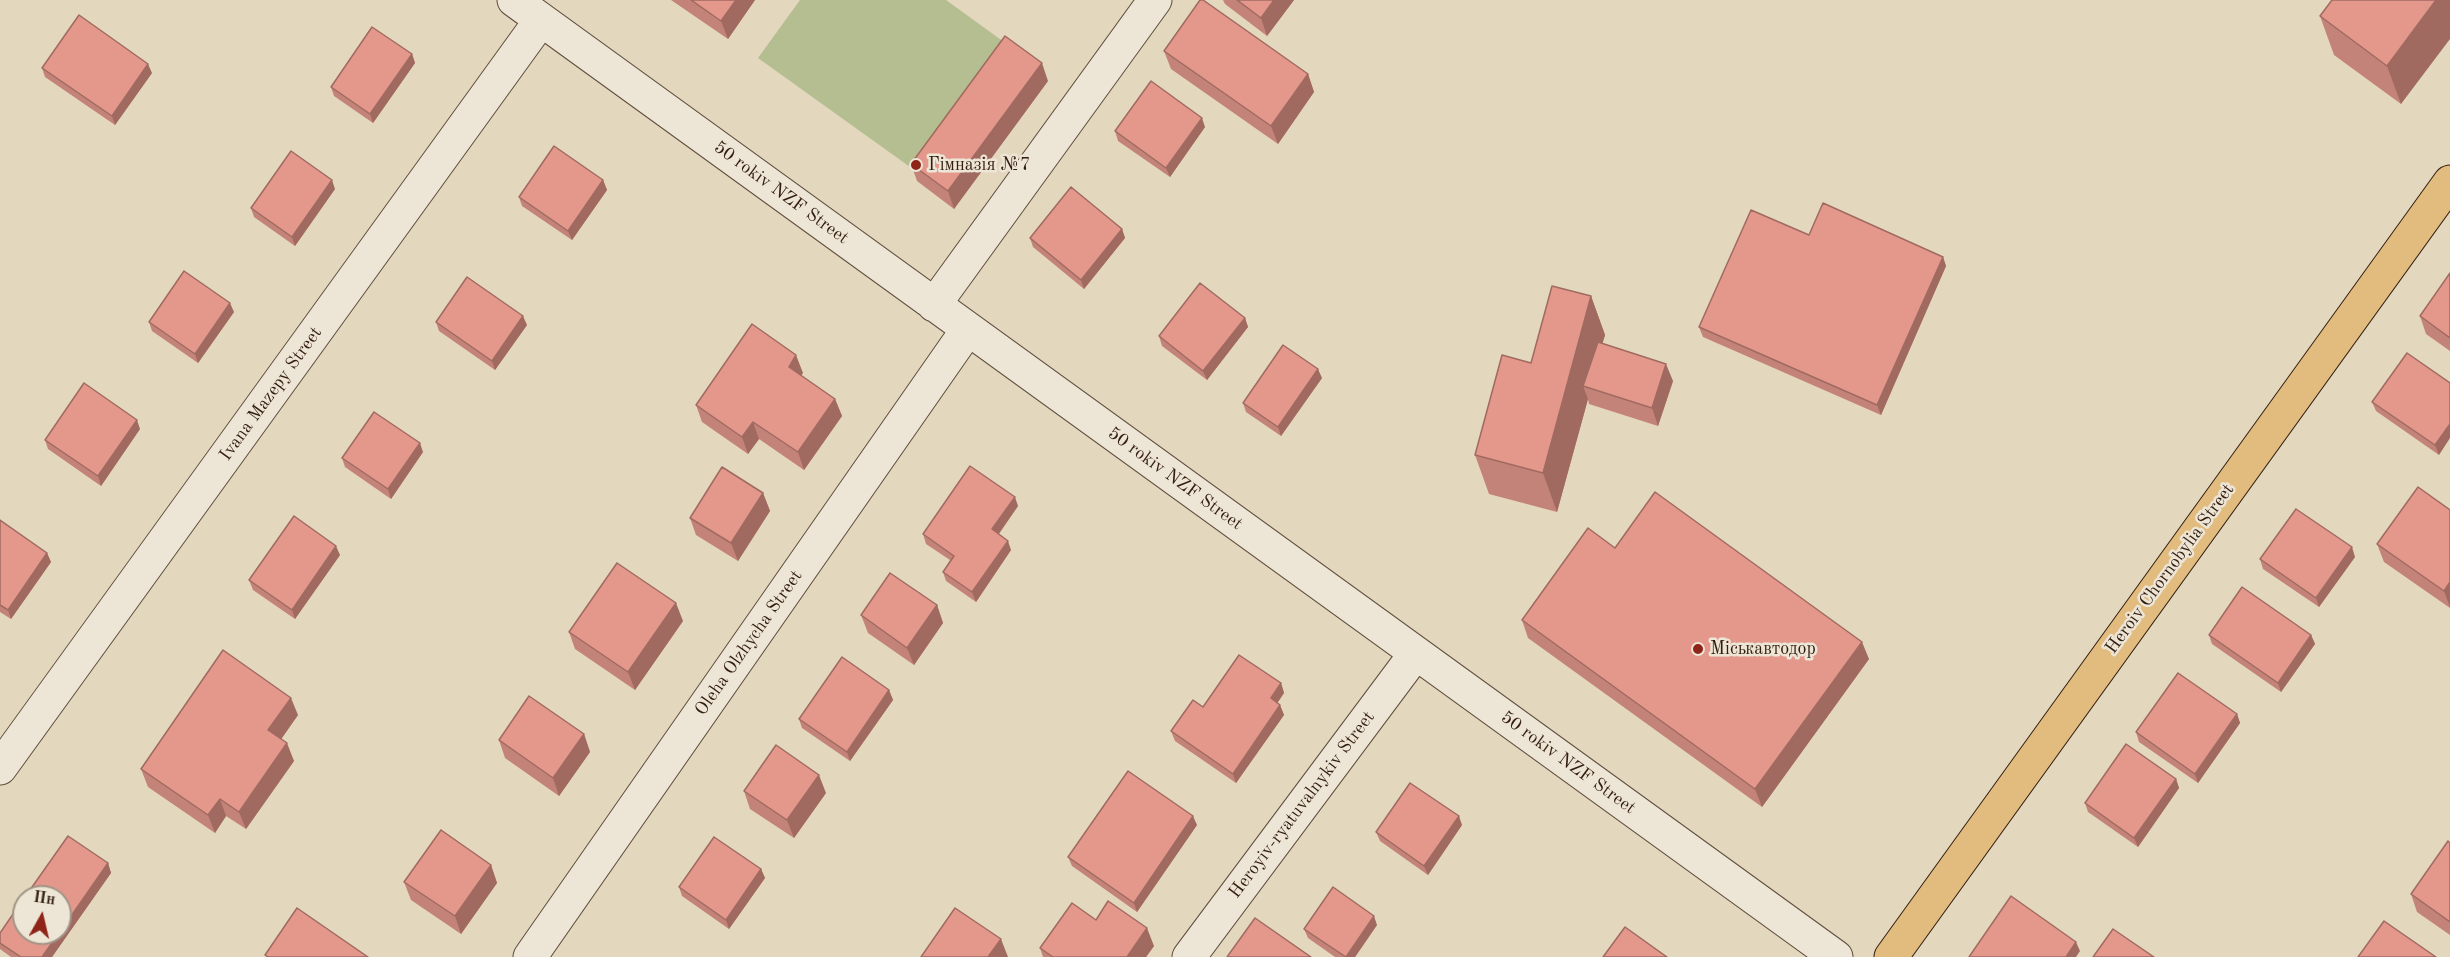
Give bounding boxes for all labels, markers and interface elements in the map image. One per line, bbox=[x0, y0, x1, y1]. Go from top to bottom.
street label: 50 rokiv NZF Street bbox=[709, 137, 853, 249]
place label: Гімназія №7 bbox=[928, 154, 1030, 176]
marker: Гімназія №7 bbox=[909, 158, 923, 172]
street label: Ivana Mazepy Street bbox=[215, 323, 327, 465]
street label: 50 rokiv NZF Street bbox=[1103, 423, 1247, 535]
street label: Heroiv Chornobylia Street bbox=[2101, 480, 2239, 658]
street label: Oleha Olzhycha Street bbox=[691, 566, 807, 720]
place label: Міськавтодор bbox=[1710, 638, 1816, 660]
marker: Міськавтодор bbox=[1691, 642, 1705, 656]
street label: Heroyiv-ryatuvalnykiv Street bbox=[1224, 707, 1380, 903]
street label: 50 rokiv NZF Street bbox=[1496, 707, 1640, 819]
north arrow bbox=[12, 885, 72, 945]
text: Пн bbox=[32, 890, 56, 909]

